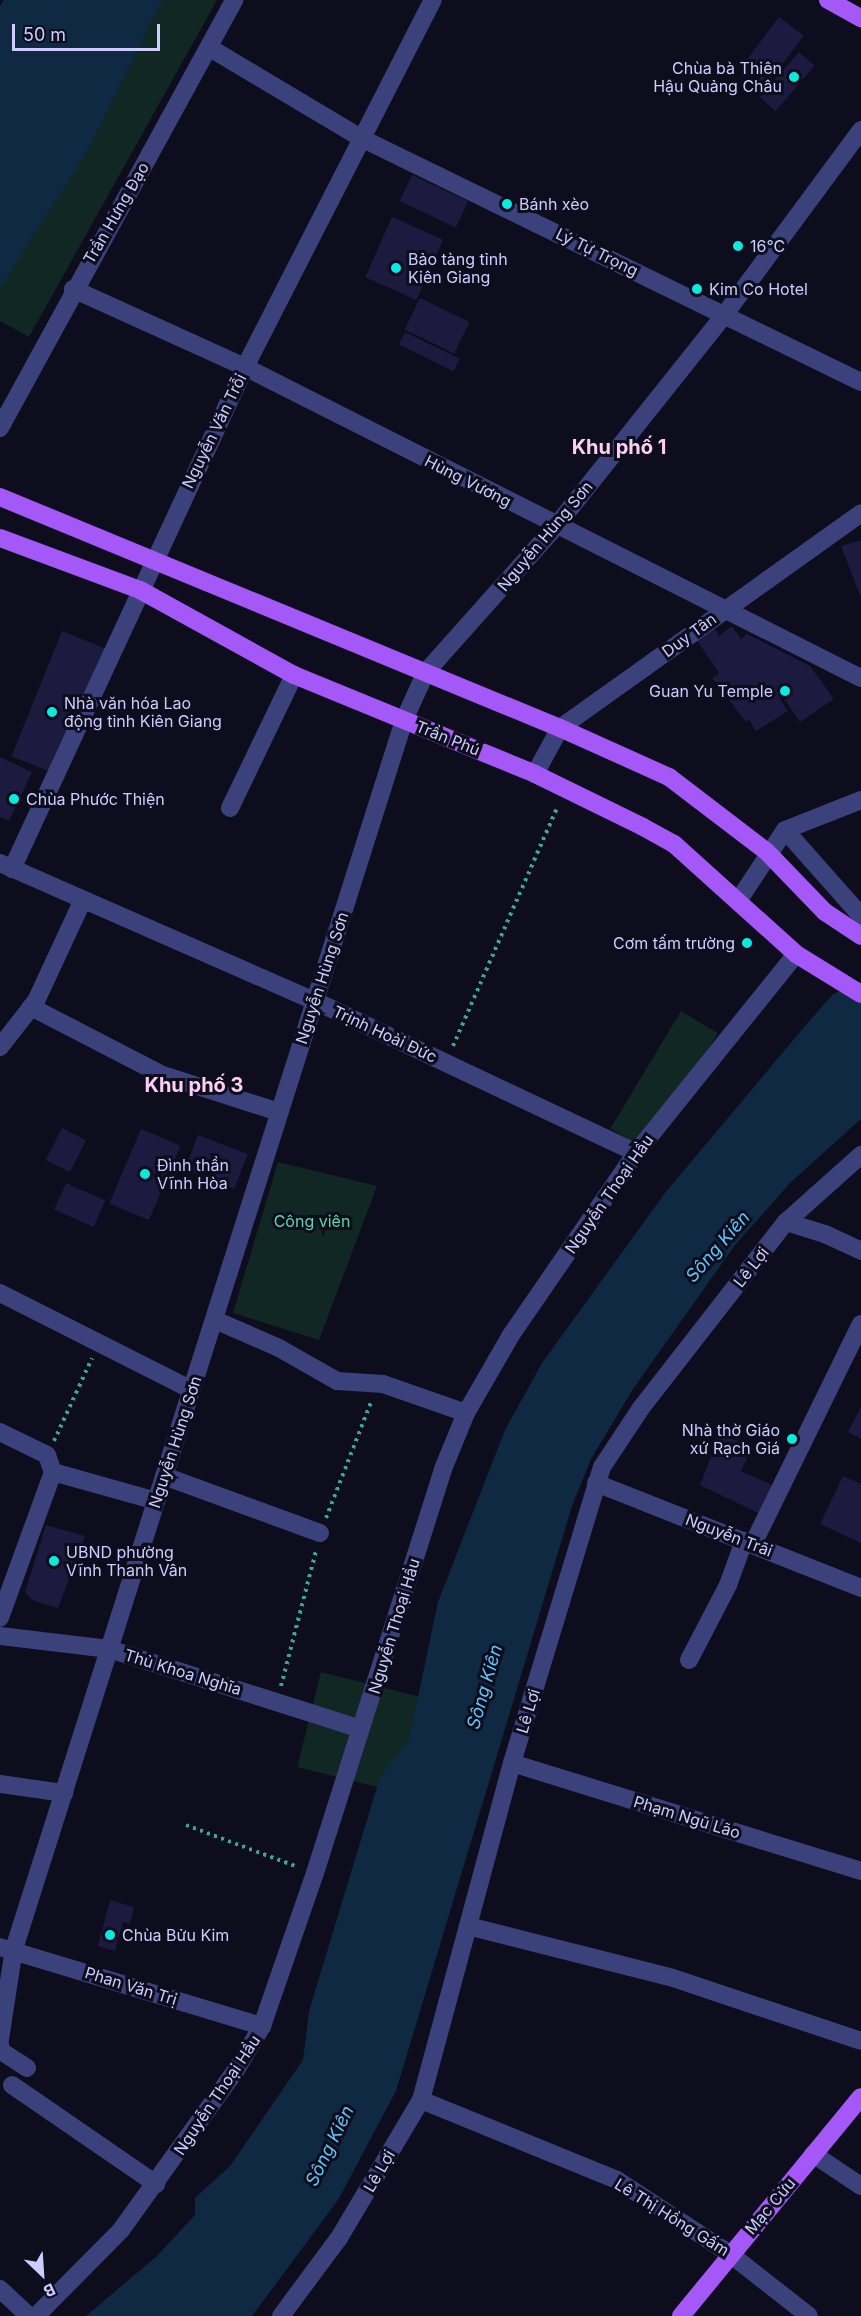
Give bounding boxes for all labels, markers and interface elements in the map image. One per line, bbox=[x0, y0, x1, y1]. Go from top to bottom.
scale bar bbox=[15, 12, 164, 50]
text: 50 m bbox=[23, 24, 66, 45]
place label: Chùa bà Thiên Hậu Quảng Châu bbox=[653, 58, 782, 96]
marker: Chùa bà Thiên Hậu Quảng Châu bbox=[787, 70, 801, 84]
street label: Trần Hưng Đạo bbox=[79, 159, 153, 267]
place label: Bánh xèo bbox=[519, 194, 589, 214]
marker: Bánh xèo bbox=[500, 197, 514, 211]
street label: Lý Tự Trọng bbox=[553, 224, 641, 280]
place label: 16°C bbox=[750, 236, 785, 256]
marker: 16°C bbox=[731, 239, 745, 253]
place label: Bảo tàng tỉnh Kiên Giang bbox=[408, 249, 508, 287]
marker: Bảo tàng tỉnh Kiên Giang bbox=[389, 261, 403, 275]
place label: Kim Co Hotel bbox=[709, 279, 808, 299]
marker: Kim Co Hotel bbox=[690, 282, 704, 296]
street label: Nguyễn Văn Trỗi bbox=[178, 371, 250, 491]
district label: Khu phố 1 bbox=[572, 435, 666, 459]
street label: Hùng Vương bbox=[422, 451, 514, 511]
street label: Nguyễn Hùng Sơn bbox=[493, 477, 597, 595]
street label: Duy Tân bbox=[658, 609, 720, 661]
place label: Guan Yu Temple bbox=[649, 681, 773, 701]
marker: Guan Yu Temple bbox=[778, 684, 792, 698]
place label: Nhà văn hóa Lao động tỉnh Kiên Giang bbox=[64, 693, 222, 731]
marker: Nhà văn hóa Lao động tỉnh Kiên Giang bbox=[45, 705, 59, 719]
street label: Trần Phú bbox=[413, 716, 483, 760]
place label: Chùa Phước Thiện bbox=[26, 789, 165, 809]
marker: Chùa Phước Thiện bbox=[7, 792, 21, 806]
street label: Nguyễn Hùng Sơn bbox=[292, 910, 352, 1046]
place label: Cơm tấm trường bbox=[613, 933, 735, 953]
marker: Cơm tấm trường bbox=[740, 936, 754, 950]
street label: Trịnh Hoài Đức bbox=[330, 1002, 440, 1066]
district label: Khu phố 3 bbox=[145, 1073, 243, 1097]
street label: Nguyễn Thoại Hầu bbox=[561, 1131, 657, 1257]
place label: Đình thần Vĩnh Hòa bbox=[157, 1155, 229, 1193]
marker: Đình thần Vĩnh Hòa bbox=[138, 1167, 152, 1181]
water label: Sông Kiên bbox=[681, 1207, 755, 1287]
park label: Công viên bbox=[274, 1211, 350, 1231]
street label: Lê Lợi bbox=[729, 1243, 773, 1291]
street label: Nguyễn Hùng Sơn bbox=[145, 1374, 205, 1510]
place label: Nhà thờ Giáo xứ Rạch Giá bbox=[682, 1420, 780, 1458]
marker: Nhà thờ Giáo xứ Rạch Giá bbox=[785, 1432, 799, 1446]
street label: Nguyễn Trãi bbox=[683, 1510, 775, 1560]
place label: UBND phường Vĩnh Thanh Vân bbox=[66, 1542, 187, 1580]
marker: UBND phường Vĩnh Thanh Vân bbox=[47, 1554, 61, 1568]
street label: Nguyễn Thoại Hầu bbox=[364, 1556, 424, 1696]
water label: Sông Kiên bbox=[463, 1642, 507, 1732]
street label: Thủ Khoa Nghĩa bbox=[122, 1645, 244, 1699]
street label: Lê Lợi bbox=[512, 1687, 544, 1735]
street label: Phạm Ngũ Lão bbox=[631, 1792, 743, 1842]
place label: Chùa Bửu Kim bbox=[122, 1925, 229, 1945]
marker: Chùa Bửu Kim bbox=[103, 1928, 117, 1942]
street label: Phan Văn Trị bbox=[83, 1963, 179, 2009]
street label: Nguyễn Thoại Hầu bbox=[170, 2031, 264, 2159]
water label: Sông Kiên bbox=[301, 2102, 359, 2190]
street label: Lê Lợi bbox=[359, 2147, 399, 2195]
street label: Lê Thị Hồng Gấm bbox=[611, 2174, 733, 2260]
street label: Mạc Cửu bbox=[741, 2174, 799, 2238]
north arrow bbox=[12, 2244, 72, 2304]
text: B bbox=[41, 2279, 59, 2302]

